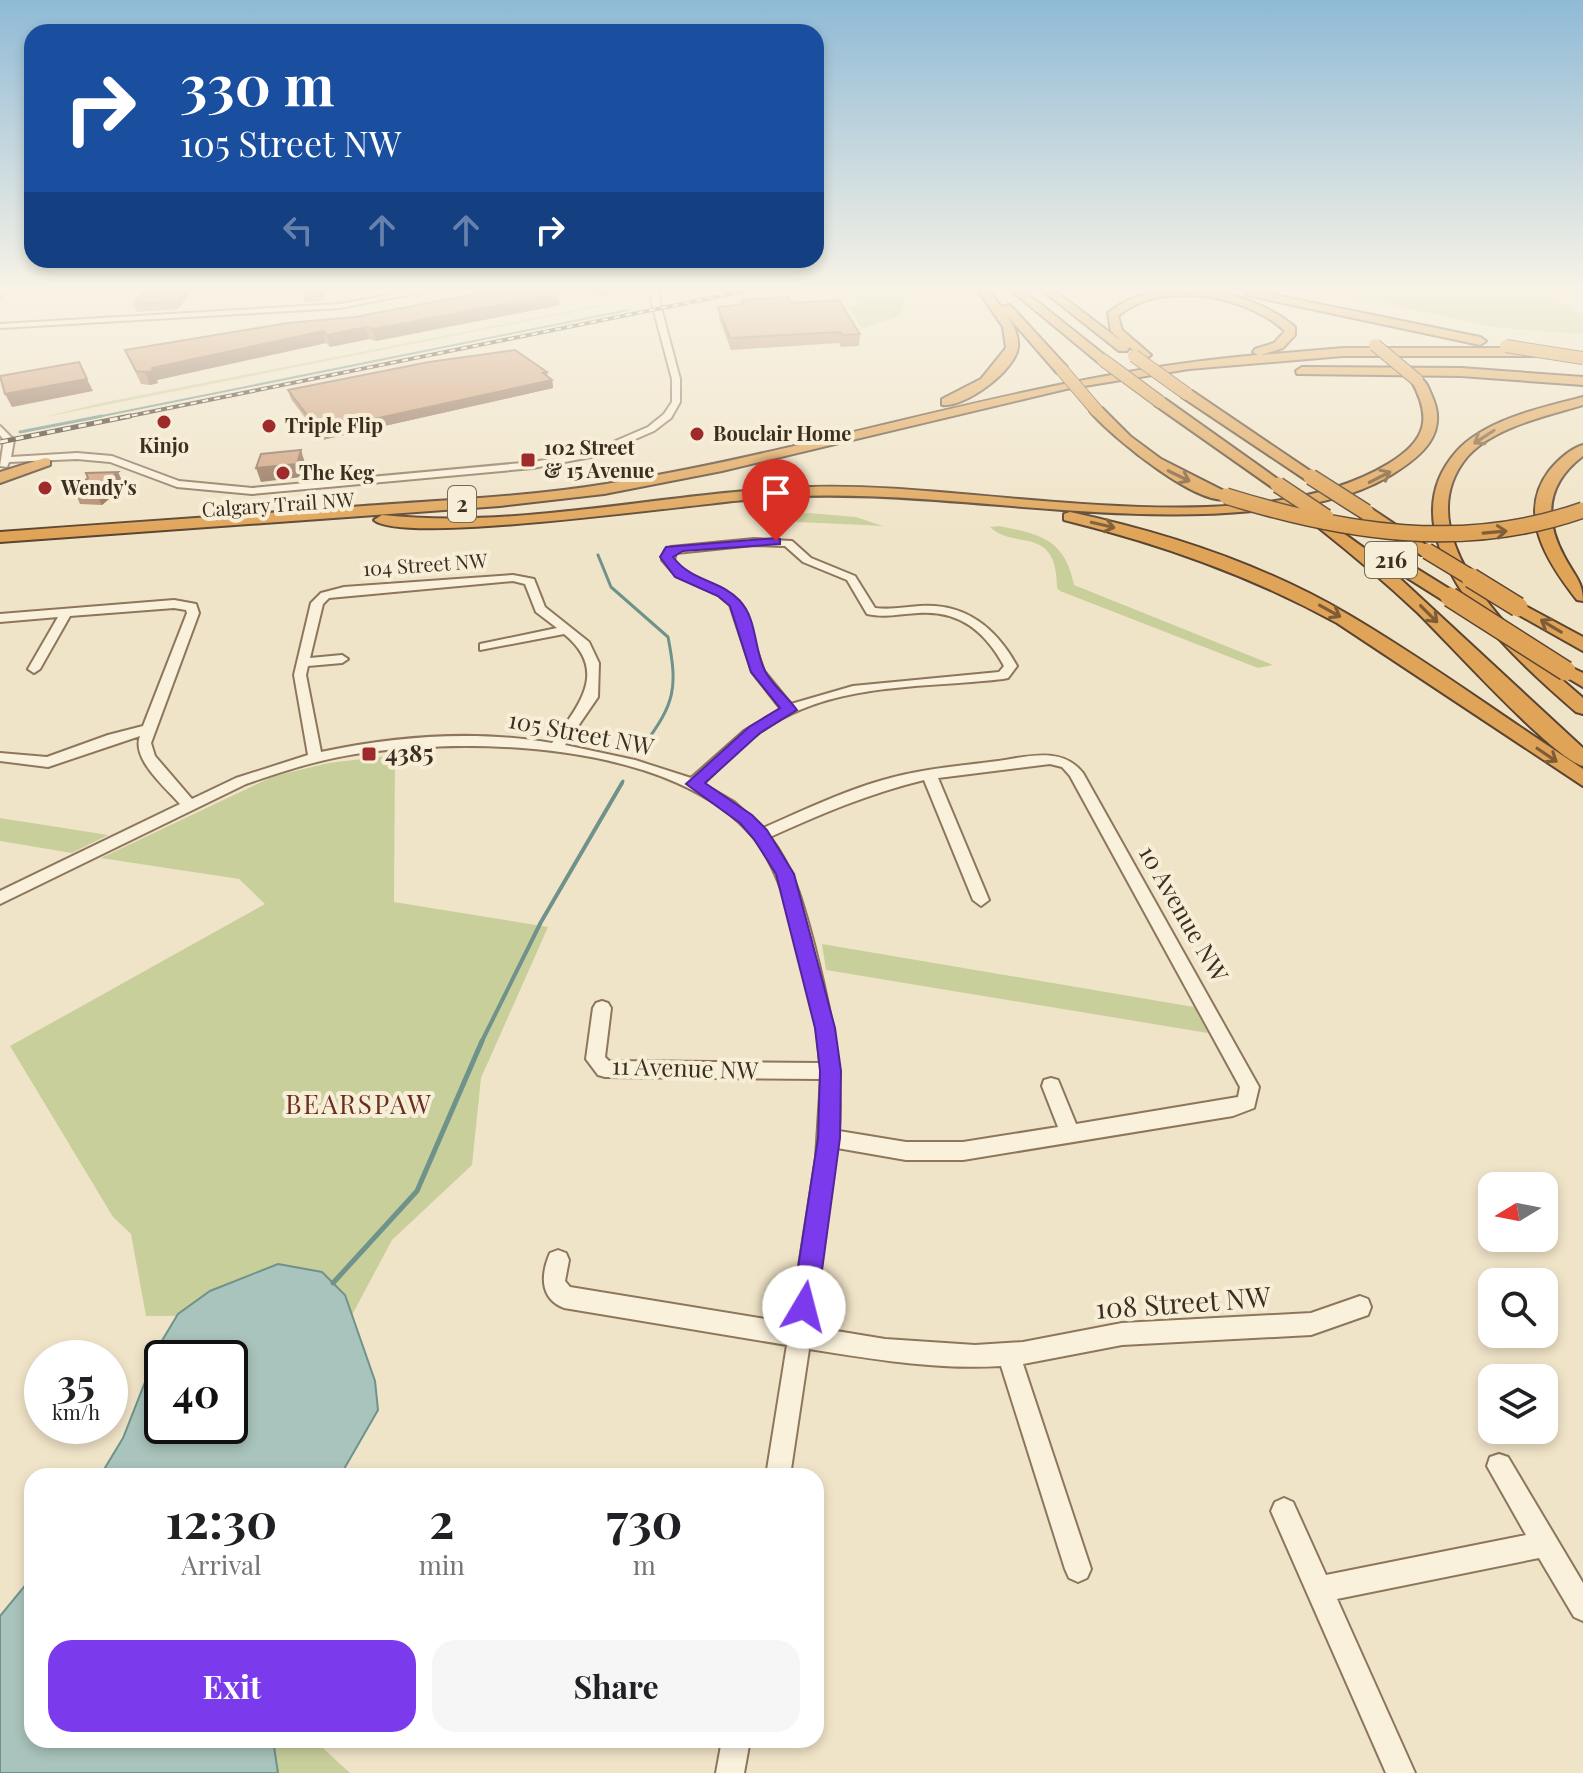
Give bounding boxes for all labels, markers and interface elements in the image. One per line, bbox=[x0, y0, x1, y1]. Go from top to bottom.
text: 330 m bbox=[180, 46, 335, 121]
icon: right bbox=[48, 56, 152, 160]
text: 105 Street NW bbox=[180, 118, 401, 166]
icon: left bbox=[276, 208, 320, 252]
icon: ahead bbox=[360, 208, 404, 252]
icon: ahead bbox=[444, 208, 488, 252]
icon: right bbox=[528, 208, 572, 252]
place label: Triple Flip bbox=[285, 411, 383, 438]
marker: Kinjo bbox=[155, 413, 173, 431]
marker: Triple Flip bbox=[260, 417, 278, 435]
place label: Bouclair Home bbox=[713, 419, 851, 446]
marker: Bouclair Home bbox=[688, 425, 706, 443]
one-way arrow bbox=[1474, 429, 1496, 446]
place label: Kinjo bbox=[139, 431, 189, 458]
place label: 102 Street & 15 Avenue bbox=[544, 433, 654, 483]
marker: 102 Street & 15 Avenue bbox=[519, 451, 537, 469]
place label: The Keg bbox=[299, 458, 374, 485]
pin bbox=[742, 459, 810, 541]
marker: The Keg bbox=[274, 464, 292, 482]
one-way arrow bbox=[1368, 468, 1392, 484]
one-way arrow bbox=[1167, 469, 1191, 484]
icon: arrive bbox=[754, 471, 798, 515]
place label: Wendy's bbox=[60, 473, 137, 500]
marker: Wendy's bbox=[36, 479, 54, 497]
street label: Calgary Trail NW bbox=[201, 485, 356, 522]
road number: 2 bbox=[448, 486, 476, 522]
one-way arrow bbox=[1090, 518, 1116, 533]
one-way arrow bbox=[1481, 524, 1508, 539]
road number: 216 bbox=[1365, 542, 1417, 578]
street label: 104 Street NW bbox=[362, 546, 489, 581]
one-way arrow bbox=[1318, 604, 1342, 620]
one-way arrow bbox=[1419, 604, 1438, 623]
one-way arrow bbox=[1539, 618, 1563, 633]
street label: 105 Street NW bbox=[506, 702, 657, 762]
place label: 4385 bbox=[385, 736, 433, 768]
marker: 4385 bbox=[360, 745, 378, 763]
one-way arrow bbox=[1535, 747, 1557, 763]
street label: 10 Avenue NW bbox=[1133, 839, 1237, 987]
street label: 11 Avenue NW bbox=[611, 1048, 759, 1086]
district label: BEARSPAW bbox=[285, 1086, 433, 1121]
north arrow bbox=[1478, 1172, 1558, 1252]
map controls bbox=[1478, 1172, 1558, 1444]
position arrow bbox=[762, 1265, 846, 1349]
button: search bbox=[1478, 1268, 1558, 1348]
street label: 108 Street NW bbox=[1094, 1277, 1272, 1326]
speed limit sign: 40 bbox=[144, 1340, 248, 1444]
text: 35 bbox=[57, 1355, 95, 1408]
button: layers bbox=[1478, 1364, 1558, 1444]
text: km/h bbox=[52, 1398, 100, 1425]
text: 12:30 bbox=[165, 1487, 277, 1551]
text: 2 bbox=[429, 1487, 454, 1551]
text: 730 bbox=[606, 1487, 683, 1551]
text: Arrival bbox=[181, 1547, 261, 1582]
text: min bbox=[419, 1547, 465, 1582]
text: m bbox=[633, 1547, 656, 1582]
button: Exit bbox=[48, 1640, 416, 1732]
button: Share bbox=[432, 1640, 800, 1732]

